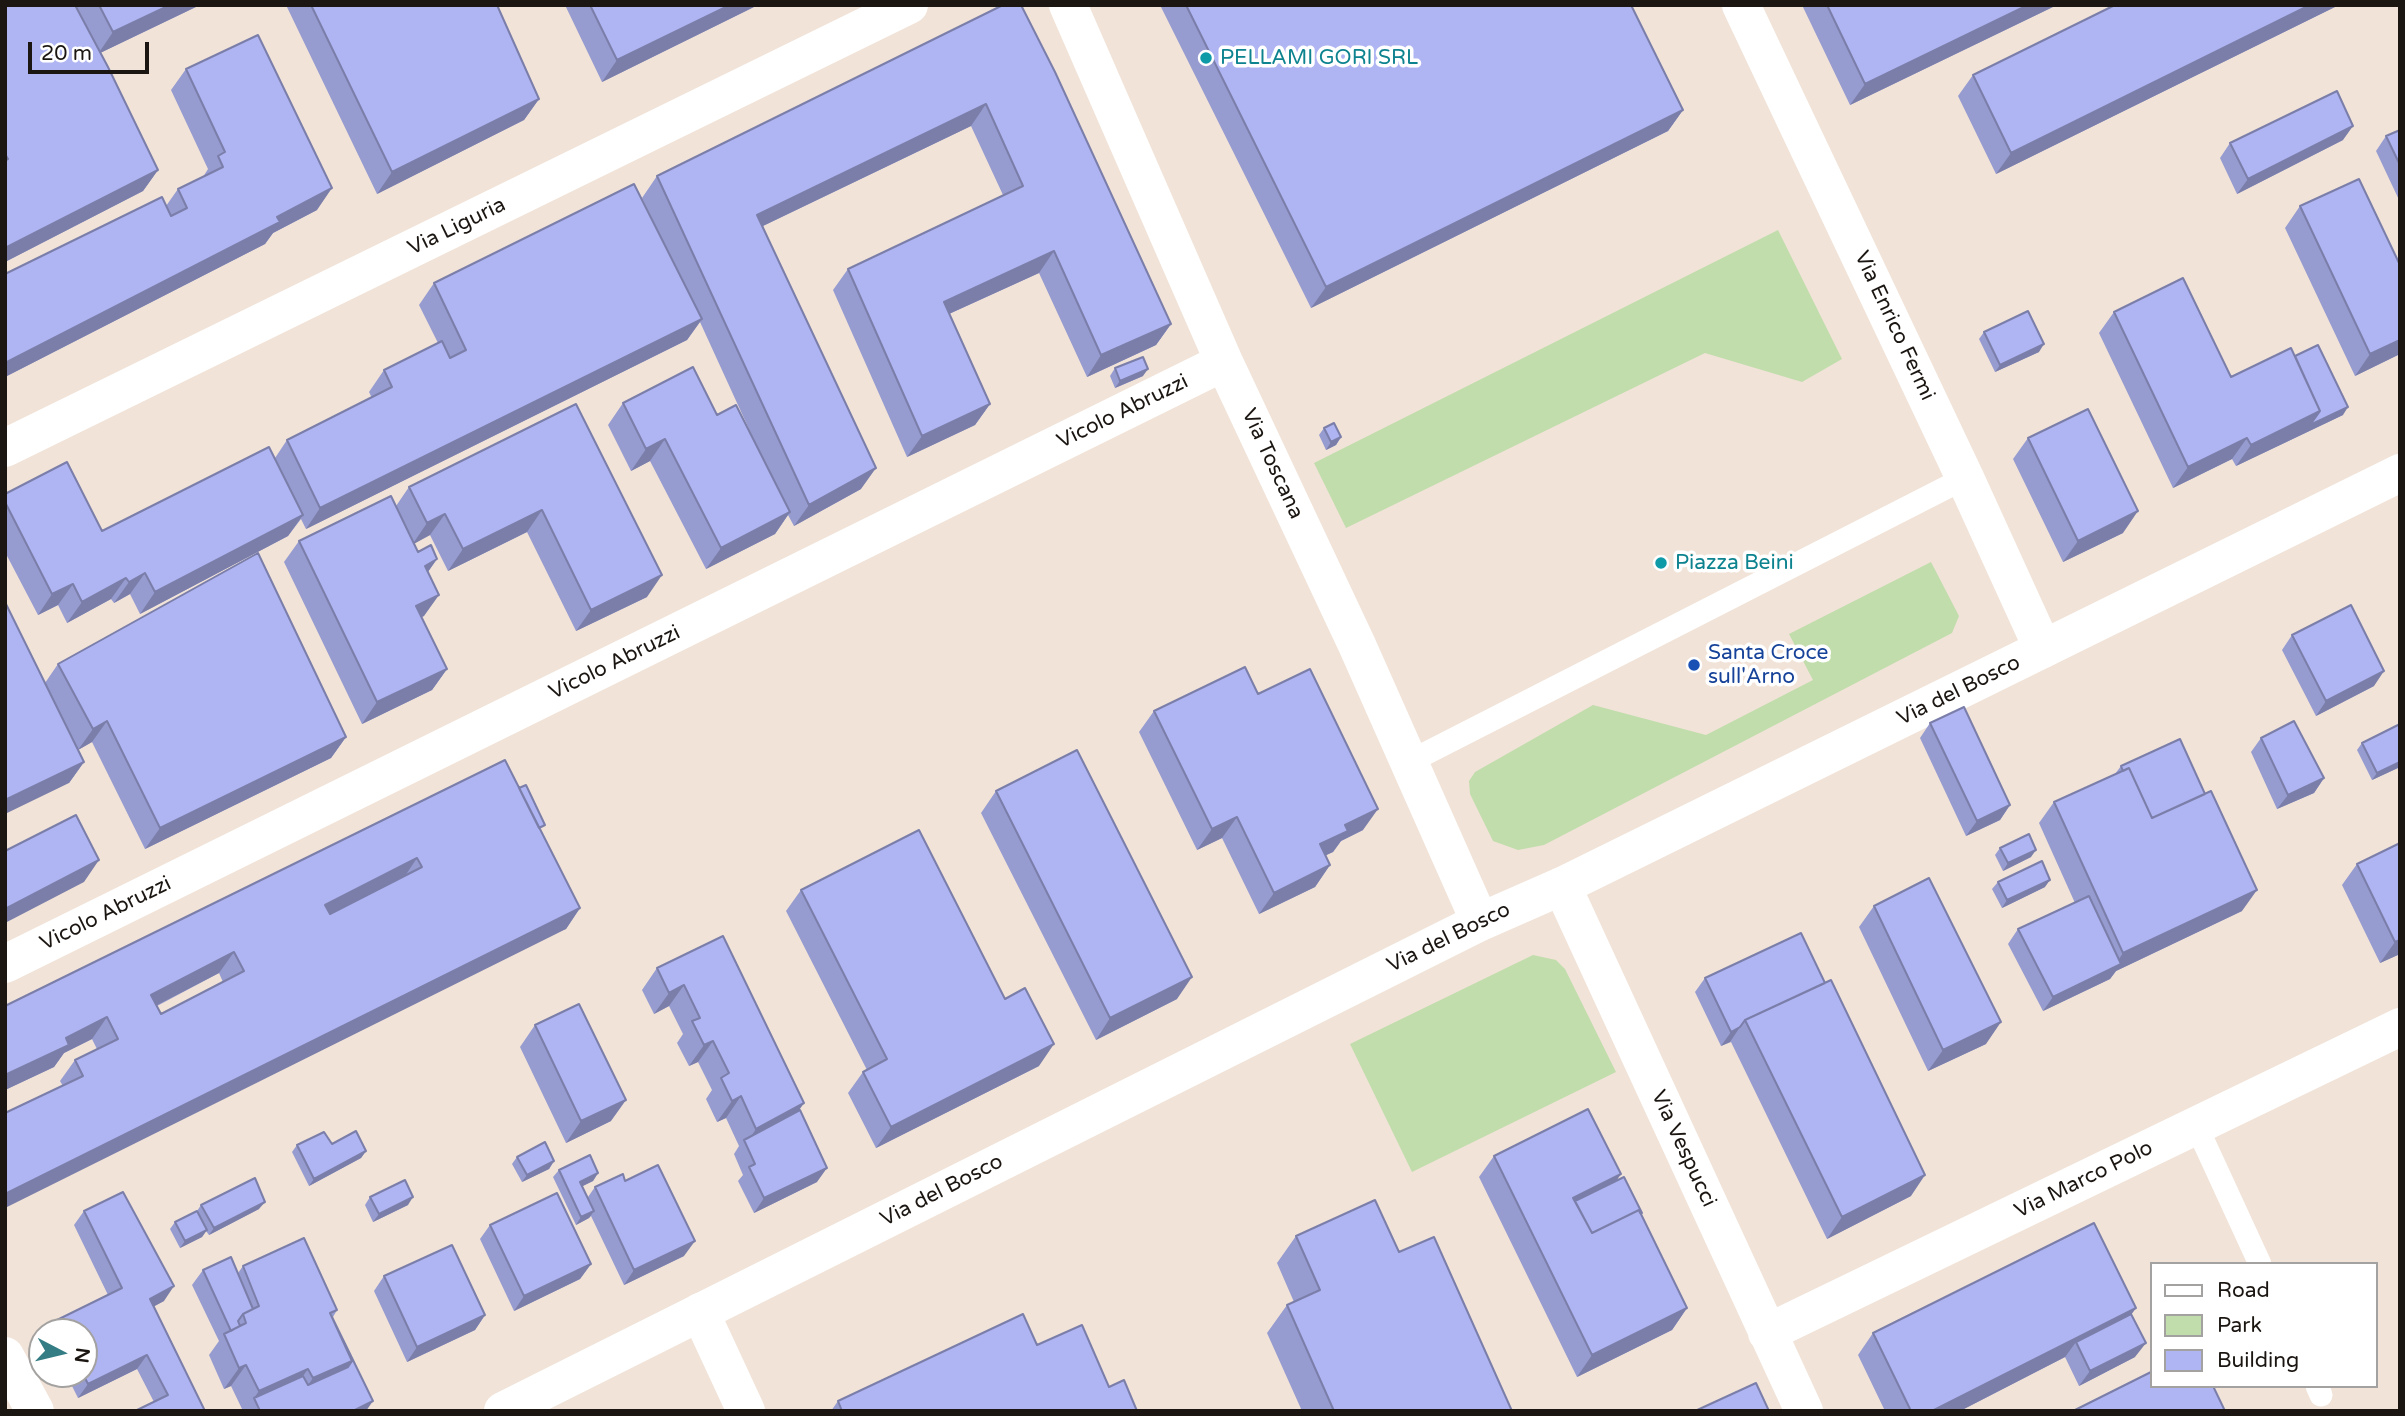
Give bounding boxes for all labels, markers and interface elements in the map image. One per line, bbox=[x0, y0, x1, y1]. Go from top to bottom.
scale bar bbox=[32, 28, 152, 72]
text: 20 m bbox=[41, 41, 92, 66]
place label: PELLAMI GORI SRL bbox=[1220, 45, 1418, 71]
marker: PELLAMI GORI SRL bbox=[1198, 50, 1214, 66]
street label: Via Liguria bbox=[404, 193, 510, 261]
street label: Via Enrico Fermi bbox=[1848, 247, 1940, 405]
street label: Vicolo Abruzzi bbox=[1053, 369, 1193, 455]
street label: Via Toscana bbox=[1235, 405, 1309, 523]
place label: Piazza Beini bbox=[1675, 550, 1794, 576]
marker: Piazza Beini bbox=[1653, 555, 1669, 571]
street label: Vicolo Abruzzi bbox=[545, 620, 685, 706]
place label: Santa Croce sull'Arno bbox=[1708, 640, 1828, 690]
street label: Via del Bosco bbox=[1893, 650, 2025, 732]
marker: Santa Croce sull'Arno bbox=[1686, 657, 1702, 673]
street label: Vicolo Abruzzi bbox=[36, 871, 176, 957]
street label: Via del Bosco bbox=[1383, 897, 1515, 979]
street label: Via Vespucci bbox=[1645, 1087, 1721, 1211]
street label: Via Marco Polo bbox=[2011, 1136, 2157, 1224]
street label: Via del Bosco bbox=[877, 1149, 1007, 1233]
legend bbox=[2150, 1262, 2377, 1388]
text: Road bbox=[2217, 1278, 2270, 1303]
text: Park bbox=[2217, 1313, 2262, 1338]
north arrow bbox=[28, 1318, 98, 1388]
text: N bbox=[70, 1346, 94, 1364]
text: Building bbox=[2217, 1348, 2299, 1373]

